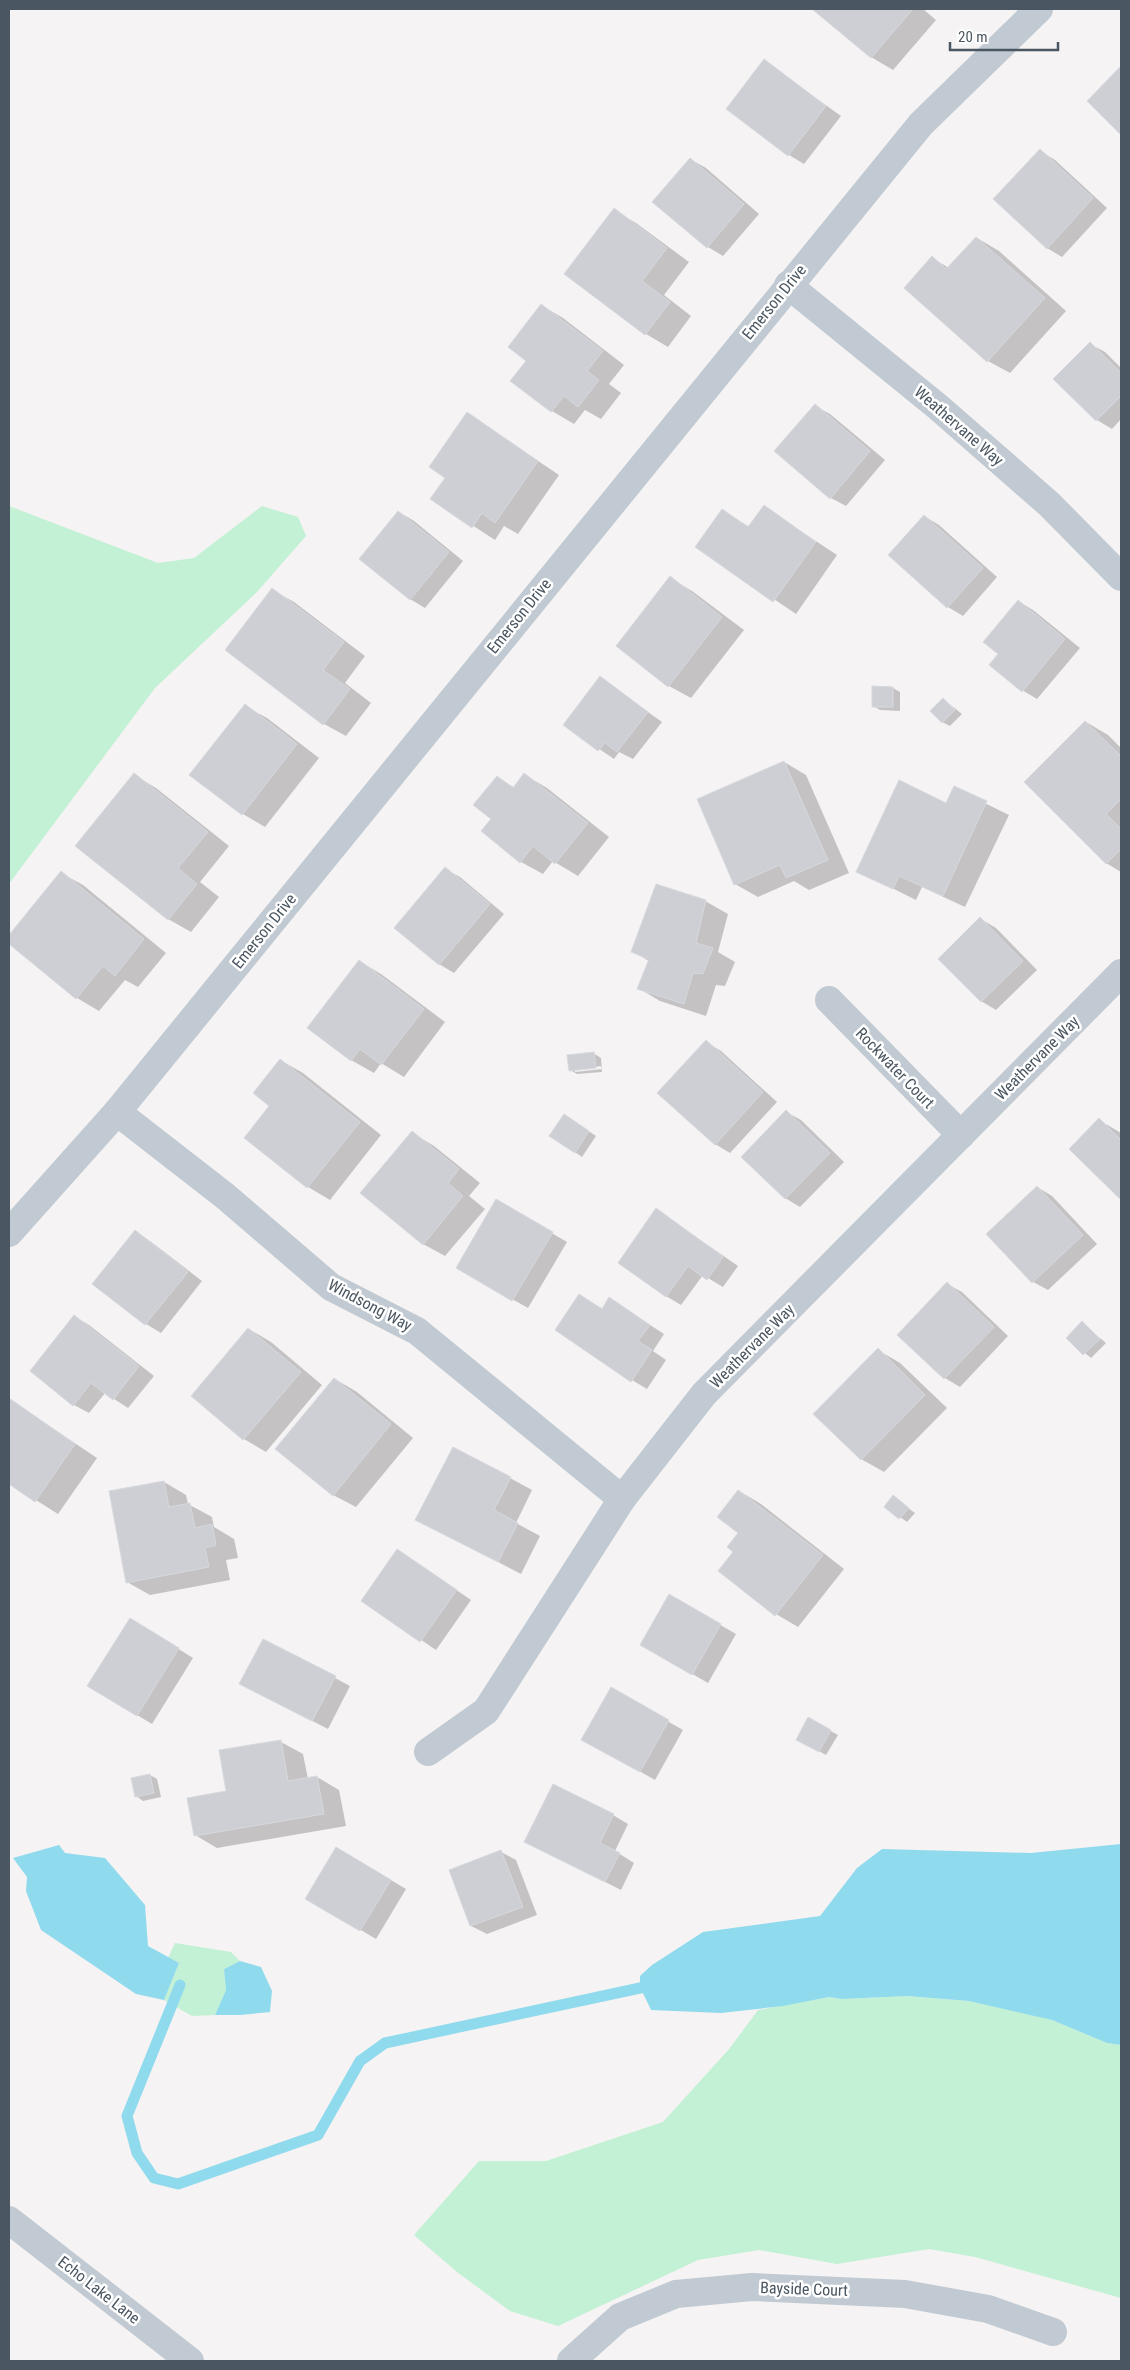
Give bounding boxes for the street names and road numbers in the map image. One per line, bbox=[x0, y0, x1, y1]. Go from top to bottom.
street label: Emerson Drive bbox=[738, 261, 810, 343]
street label: Weathervane Way bbox=[911, 382, 1008, 470]
street label: Emerson Drive bbox=[483, 575, 555, 657]
street label: Emerson Drive bbox=[228, 890, 300, 972]
street label: Weathervane Way bbox=[991, 1012, 1083, 1104]
street label: Rockwater Court bbox=[852, 1024, 938, 1112]
street label: Windsong Way bbox=[325, 1275, 416, 1335]
street label: Weathervane Way bbox=[706, 1300, 798, 1392]
street label: Echo Lake Lane bbox=[54, 2252, 144, 2328]
street label: Bayside Court bbox=[760, 2278, 848, 2300]

